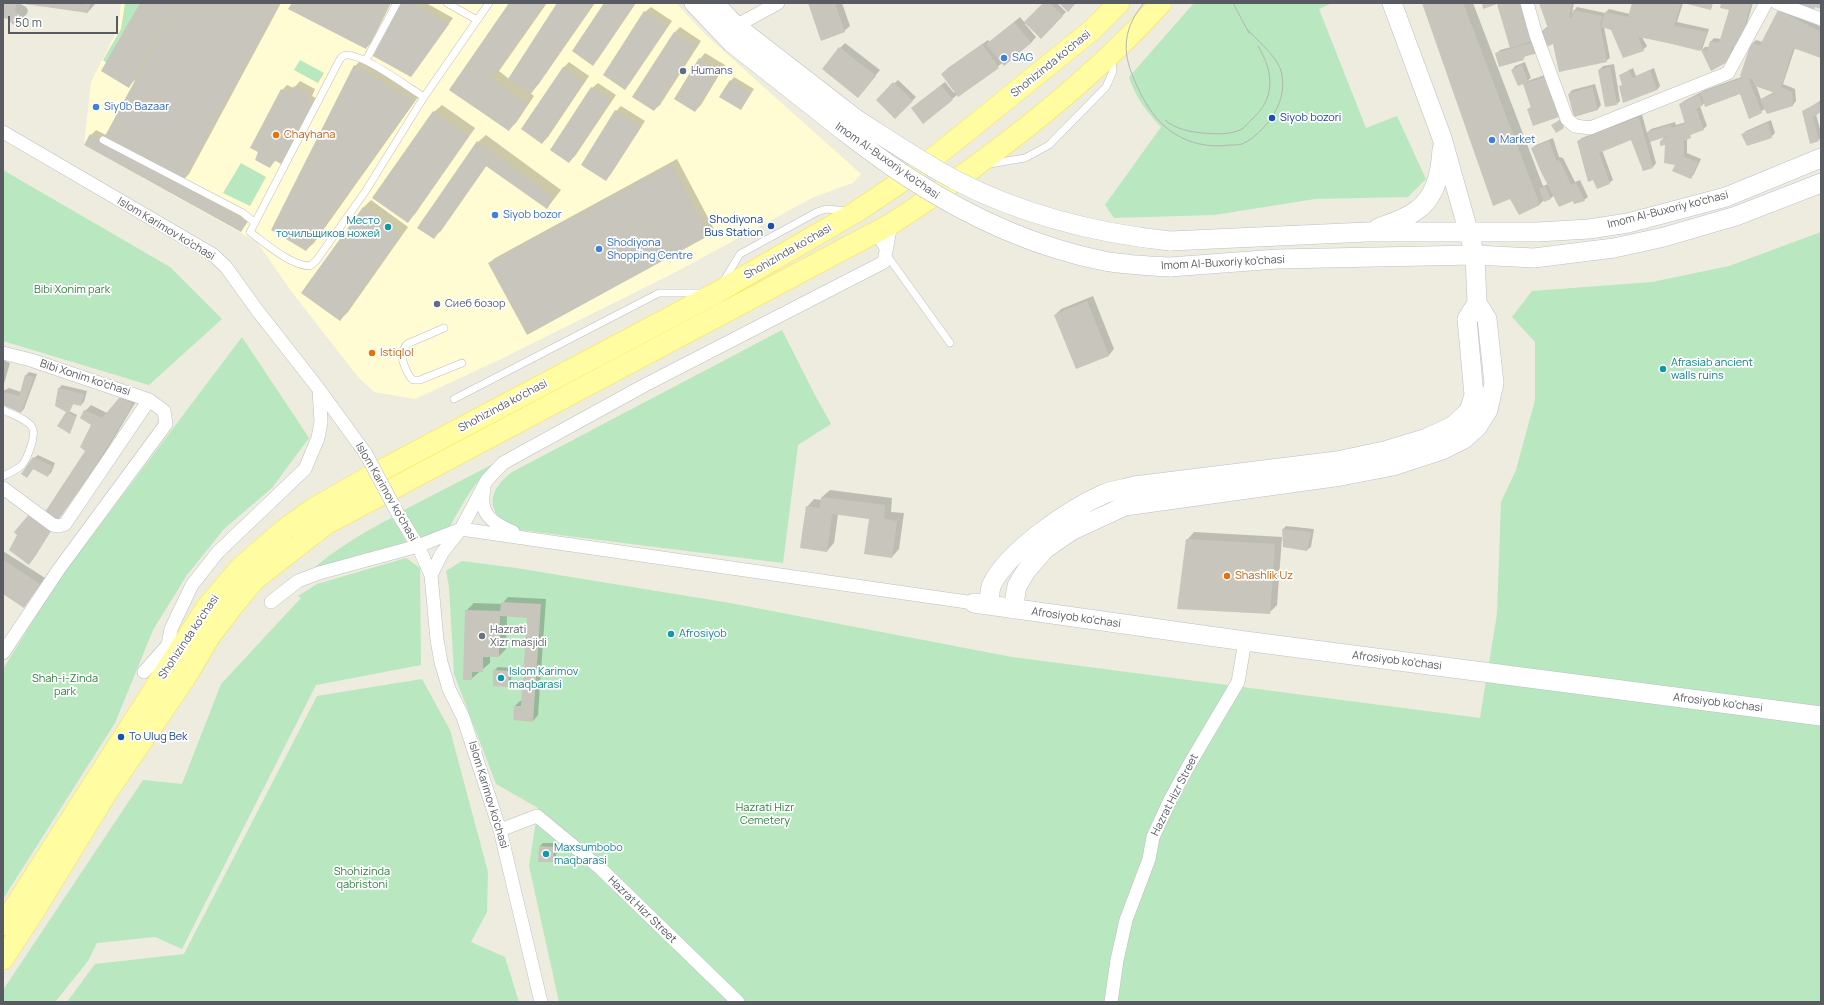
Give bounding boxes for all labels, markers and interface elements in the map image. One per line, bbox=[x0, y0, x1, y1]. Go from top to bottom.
scale bar bbox=[10, 8, 120, 34]
text: 50 m bbox=[15, 14, 42, 31]
street label: Shohizinda ko'chasi bbox=[1008, 28, 1094, 100]
place label: SAG bbox=[1012, 51, 1033, 65]
marker: SAG bbox=[999, 53, 1009, 63]
place label: Humans bbox=[691, 64, 733, 78]
marker: Humans bbox=[678, 66, 688, 76]
place label: Siy0b Bazaar bbox=[104, 100, 169, 114]
marker: Siy0b Bazaar bbox=[91, 102, 101, 112]
place label: Siyob bozori bbox=[1280, 111, 1341, 125]
marker: Siyob bozori bbox=[1267, 113, 1277, 123]
street label: Imom Al-Buxoriy ko'chasi bbox=[832, 120, 942, 202]
place label: Chayhana bbox=[284, 128, 335, 142]
marker: Chayhana bbox=[271, 130, 281, 140]
place label: Market bbox=[1500, 133, 1536, 147]
marker: Market bbox=[1487, 135, 1497, 145]
street label: Imom Al-Buxoriy ko'chasi bbox=[1606, 189, 1730, 231]
street label: Islom Karimov ko'chasi bbox=[115, 195, 217, 263]
place label: Siyob bozor bbox=[503, 208, 562, 222]
marker: Siyob bozor bbox=[490, 210, 500, 220]
place label: Shodiyona Bus Station bbox=[704, 213, 763, 239]
place label: Место точильщиков ножей bbox=[276, 214, 380, 240]
marker: Shodiyona Bus Station bbox=[766, 221, 776, 231]
marker: Место точильщиков ножей bbox=[383, 222, 393, 232]
street label: Shohizinda ko'chasi bbox=[742, 222, 834, 282]
place label: Shodiyona Shopping Centre bbox=[607, 236, 693, 262]
marker: Shodiyona Shopping Centre bbox=[594, 244, 604, 254]
street label: Imom Al-Buxoriy ko'chasi bbox=[1161, 253, 1285, 273]
park label: Bibi Xonim park bbox=[34, 283, 110, 297]
place label: Сиеб бозор bbox=[445, 297, 506, 311]
marker: Сиеб бозор bbox=[432, 299, 442, 309]
place label: Istiqlol bbox=[380, 346, 413, 360]
marker: Istiqlol bbox=[367, 348, 377, 358]
place label: Afrasiab ancient walls ruins bbox=[1671, 356, 1753, 382]
street label: Bibi Xonim ko'chasi bbox=[38, 357, 132, 399]
marker: Afrasiab ancient walls ruins bbox=[1658, 364, 1668, 374]
street label: Shohizinda ko'chasi bbox=[456, 377, 550, 435]
street label: Islom Karimov ko'chasi bbox=[352, 440, 420, 544]
place label: Shashlik Uz bbox=[1235, 569, 1293, 583]
marker: Shashlik Uz bbox=[1222, 571, 1232, 581]
street label: Shohizinda ko'chasi bbox=[156, 592, 222, 682]
street label: Afrosiyob ko'chasi bbox=[1030, 605, 1122, 631]
place label: Hazrati Xizr masjidi bbox=[490, 623, 547, 649]
place label: Afrosiyob bbox=[679, 627, 727, 641]
marker: Afrosiyob bbox=[666, 629, 676, 639]
marker: Hazrati Xizr masjidi bbox=[477, 631, 487, 641]
street label: Afrosiyob ko'chasi bbox=[1351, 649, 1443, 673]
place label: Islom Karimov maqbarasi bbox=[509, 665, 578, 691]
park label: Shah-i-Zinda park bbox=[32, 672, 98, 698]
marker: Islom Karimov maqbarasi bbox=[496, 673, 506, 683]
street label: Afrosiyob ko'chasi bbox=[1672, 691, 1764, 715]
place label: To Ulug Bek bbox=[129, 730, 188, 744]
marker: To Ulug Bek bbox=[116, 732, 126, 742]
street label: Islom Karimov ko'chasi bbox=[465, 740, 511, 850]
street label: Hazrat Hizr Street bbox=[1149, 752, 1201, 838]
park label: Hazrati Hizr Cemetery bbox=[736, 801, 794, 827]
place label: Maxsumbobo maqbarasi bbox=[554, 841, 623, 867]
marker: Maxsumbobo maqbarasi bbox=[541, 849, 551, 859]
park label: Shohizinda qabristoni bbox=[334, 865, 390, 891]
street label: Hazrat Hizr Street bbox=[605, 874, 679, 946]

